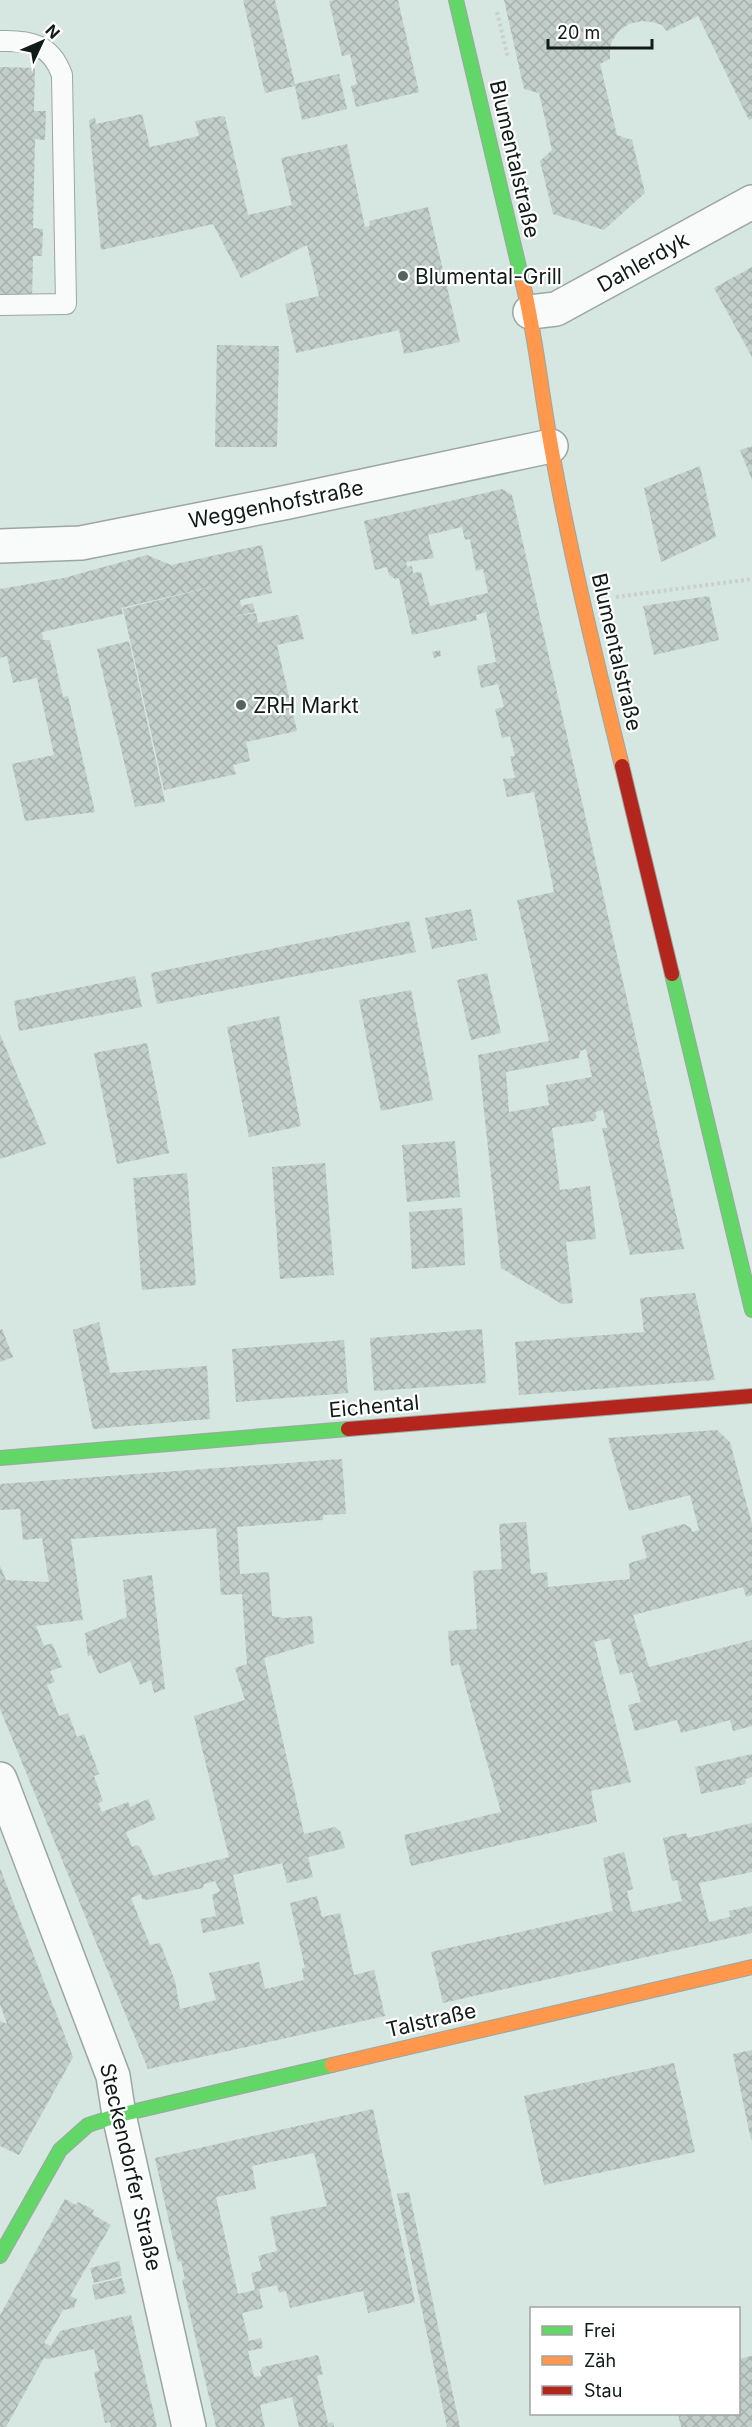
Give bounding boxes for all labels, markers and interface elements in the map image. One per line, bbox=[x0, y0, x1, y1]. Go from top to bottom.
north arrow bbox=[12, 12, 72, 72]
scale bar bbox=[548, 12, 652, 50]
text: N bbox=[41, 20, 64, 43]
text: 20 m bbox=[557, 22, 600, 43]
street label: Blumentalstraße bbox=[485, 78, 545, 240]
street label: Dahlerdyk bbox=[593, 226, 693, 297]
place label: Blumental-Grill bbox=[415, 264, 562, 289]
marker: Blumental-Grill bbox=[396, 269, 410, 283]
street label: Weggenhofstraße bbox=[187, 475, 365, 533]
street label: Blumentalstraße bbox=[587, 571, 647, 733]
place label: ZRH Markt bbox=[253, 693, 359, 718]
marker: ZRH Markt bbox=[234, 698, 248, 712]
street label: Eichental bbox=[328, 1390, 420, 1422]
street label: Talstraße bbox=[383, 1998, 479, 2042]
street label: Steckendorfer Straße bbox=[95, 2061, 167, 2273]
legend bbox=[530, 2307, 740, 2415]
text: Frei bbox=[584, 2320, 615, 2341]
text: Zäh bbox=[584, 2350, 616, 2371]
text: Stau bbox=[584, 2380, 622, 2401]

